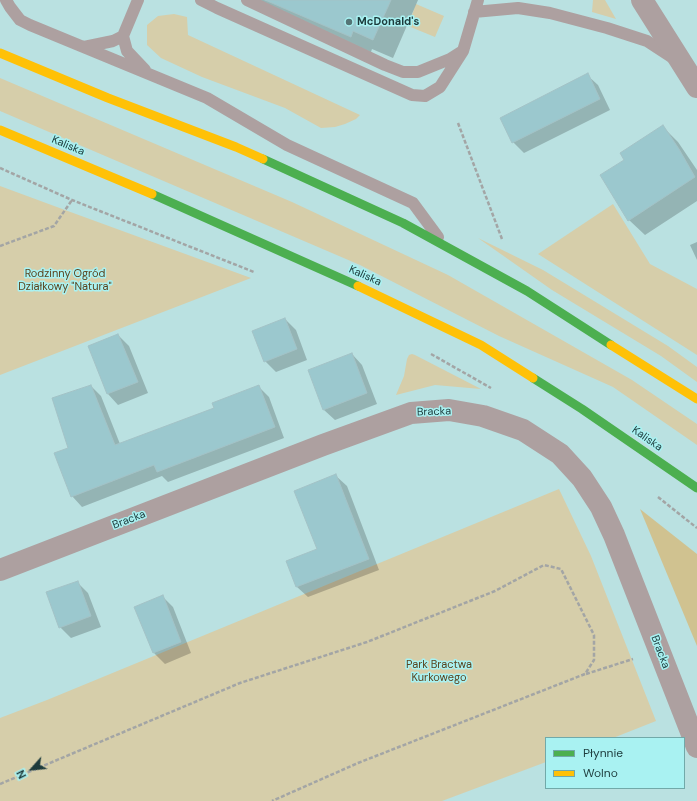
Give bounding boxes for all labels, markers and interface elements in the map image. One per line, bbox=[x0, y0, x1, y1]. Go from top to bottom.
place label: McDonald's bbox=[357, 15, 419, 29]
marker: McDonald's bbox=[344, 17, 354, 27]
street label: Kaliska bbox=[50, 133, 86, 159]
street label: Kaliska bbox=[347, 263, 383, 289]
park label: Rodzinny Ogród Działkowy "Natura" bbox=[18, 267, 112, 293]
street label: Bracka bbox=[417, 405, 451, 419]
street label: Kaliska bbox=[629, 424, 665, 454]
street label: Bracka bbox=[111, 508, 147, 532]
street label: Bracka bbox=[648, 634, 672, 670]
park label: Park Bractwa Kurkowego bbox=[406, 658, 472, 684]
legend bbox=[545, 737, 685, 789]
text: Płynnie bbox=[583, 745, 623, 761]
north arrow bbox=[12, 749, 52, 789]
text: Wolno bbox=[583, 765, 618, 781]
text: N bbox=[13, 768, 29, 781]

